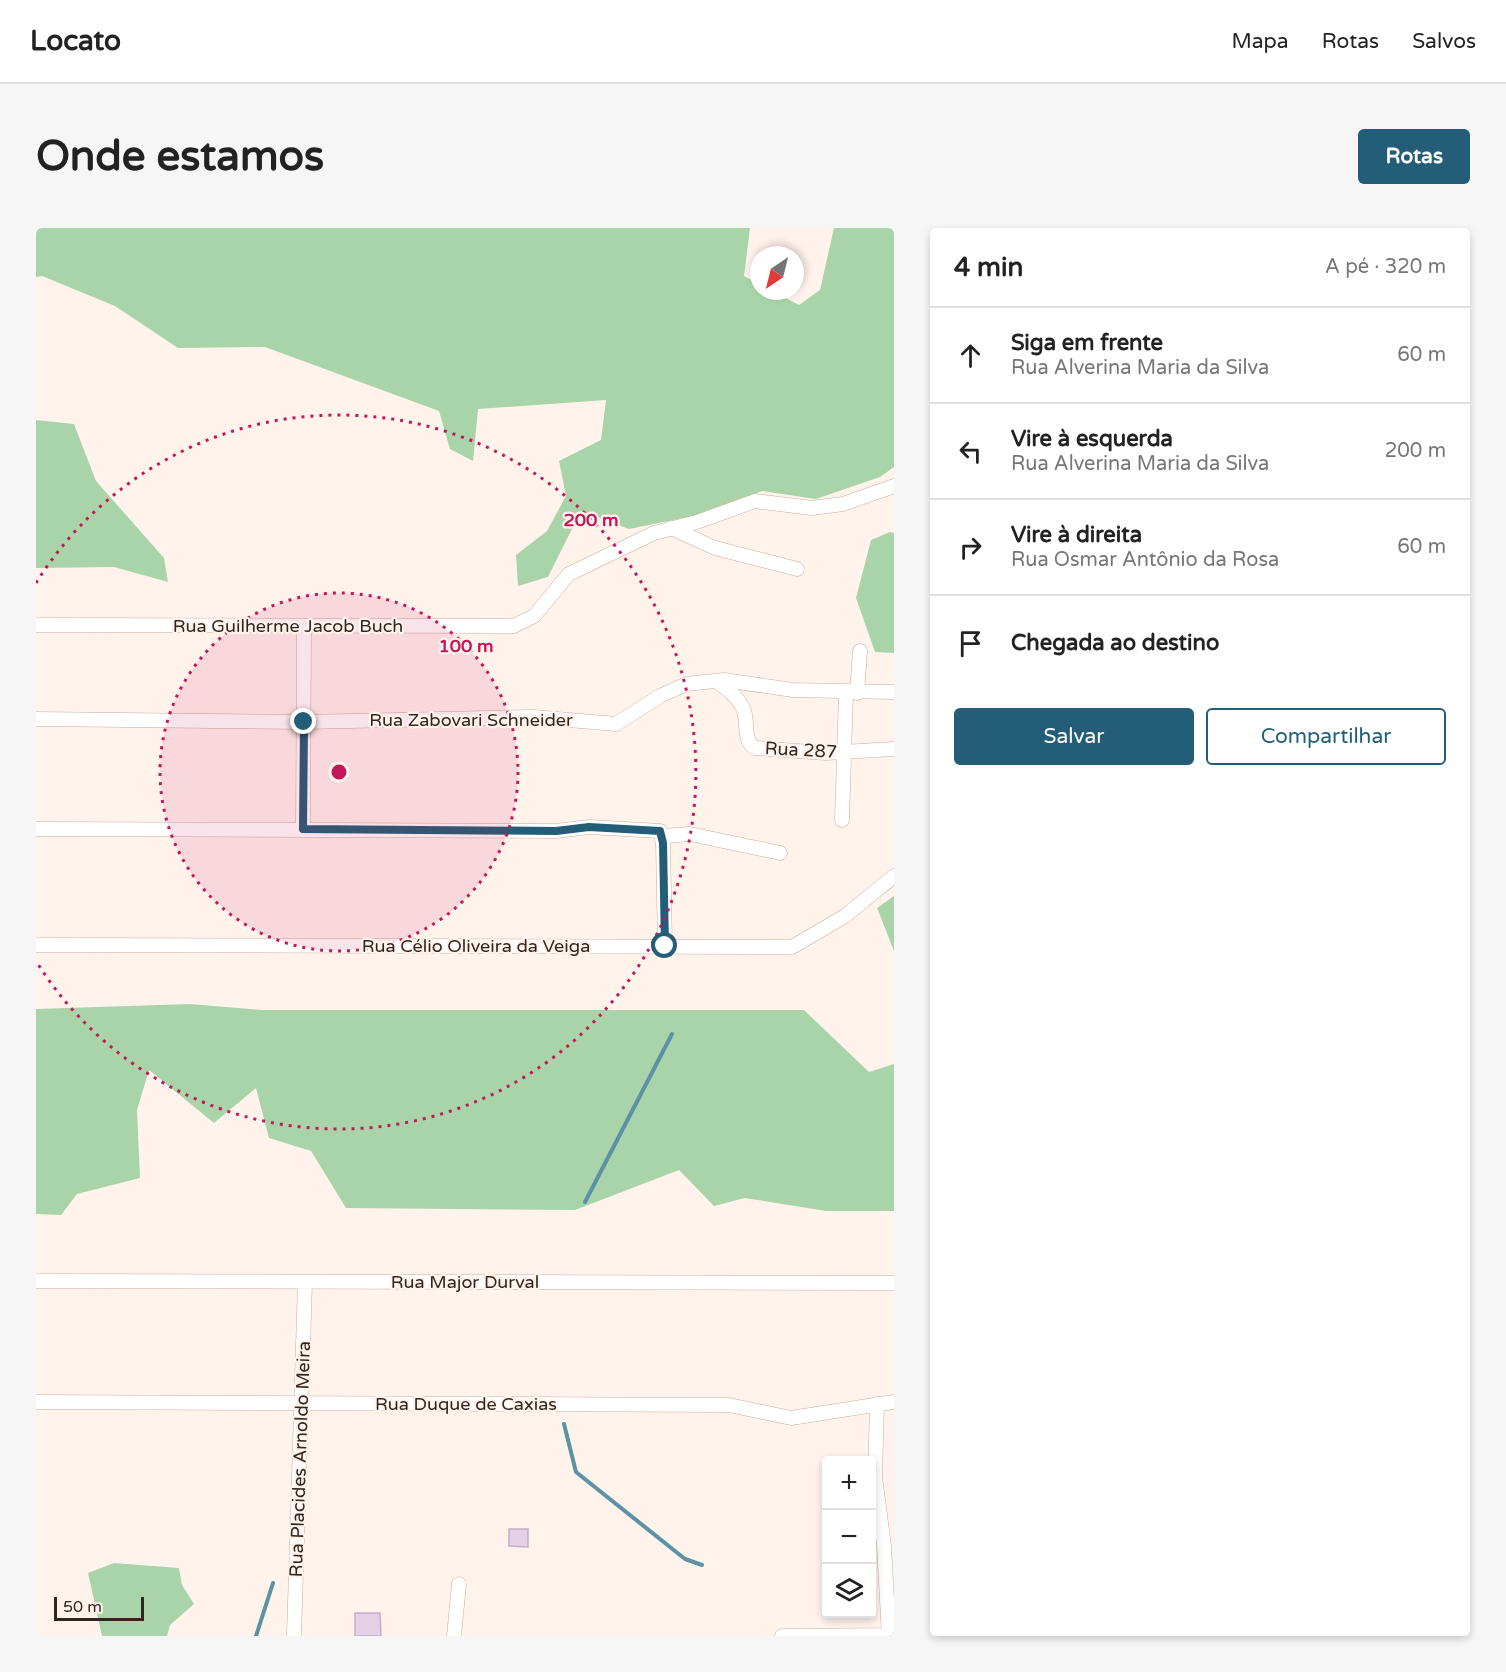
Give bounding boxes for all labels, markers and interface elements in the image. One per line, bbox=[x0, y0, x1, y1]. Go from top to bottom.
text: Locato bbox=[30, 24, 121, 58]
text: Mapa bbox=[1231, 29, 1289, 54]
text: Rotas bbox=[1322, 29, 1379, 54]
text: Salvos bbox=[1412, 29, 1476, 54]
button: Rotas bbox=[1358, 129, 1470, 184]
text: Onde estamos bbox=[36, 131, 324, 182]
north arrow bbox=[750, 246, 804, 300]
text: 4 min bbox=[954, 252, 1023, 283]
text: A pé · 320 m bbox=[1325, 255, 1446, 279]
text: Siga em frente bbox=[1011, 330, 1163, 356]
icon: ahead bbox=[954, 339, 987, 372]
text: 60 m bbox=[1397, 343, 1446, 367]
text: Rua Alverina Maria da Silva bbox=[1011, 356, 1269, 380]
text: Vire à esquerda bbox=[1011, 426, 1173, 452]
icon: left bbox=[954, 435, 987, 468]
text: 200 m bbox=[1385, 439, 1446, 463]
text: Rua Alverina Maria da Silva bbox=[1011, 452, 1269, 476]
text: 200 m bbox=[563, 509, 619, 531]
text: Vire à direita bbox=[1011, 522, 1142, 548]
icon: right bbox=[954, 531, 987, 564]
text: 60 m bbox=[1397, 535, 1446, 559]
text: Rua Osmar Antônio da Rosa bbox=[1011, 548, 1279, 572]
street label: Rua Guilherme Jacob Buch bbox=[173, 615, 403, 637]
icon: arrive bbox=[954, 627, 987, 660]
text: Chegada ao destino bbox=[1011, 630, 1219, 656]
text: 100 m bbox=[438, 635, 494, 657]
route end bbox=[290, 708, 316, 734]
button: Salvar bbox=[954, 708, 1194, 765]
button: Compartilhar bbox=[1206, 708, 1446, 765]
street label: Rua Zabovari Schneider bbox=[369, 709, 573, 731]
street label: Rua 287 bbox=[764, 737, 838, 763]
centre of rings bbox=[329, 762, 349, 782]
route start bbox=[651, 932, 677, 958]
street label: Rua Célio Oliveira da Veiga bbox=[362, 935, 590, 957]
street label: Rua Major Durval bbox=[391, 1271, 539, 1293]
street label: Rua Placides Arnoldo Meira bbox=[285, 1340, 315, 1578]
street label: Rua Duque de Caxias bbox=[375, 1393, 557, 1415]
map controls bbox=[822, 1456, 876, 1618]
button: + bbox=[822, 1456, 876, 1510]
button: − bbox=[822, 1510, 876, 1564]
button: layers bbox=[822, 1564, 876, 1618]
scale bar bbox=[54, 1594, 144, 1622]
text: 50 m bbox=[63, 1597, 102, 1617]

